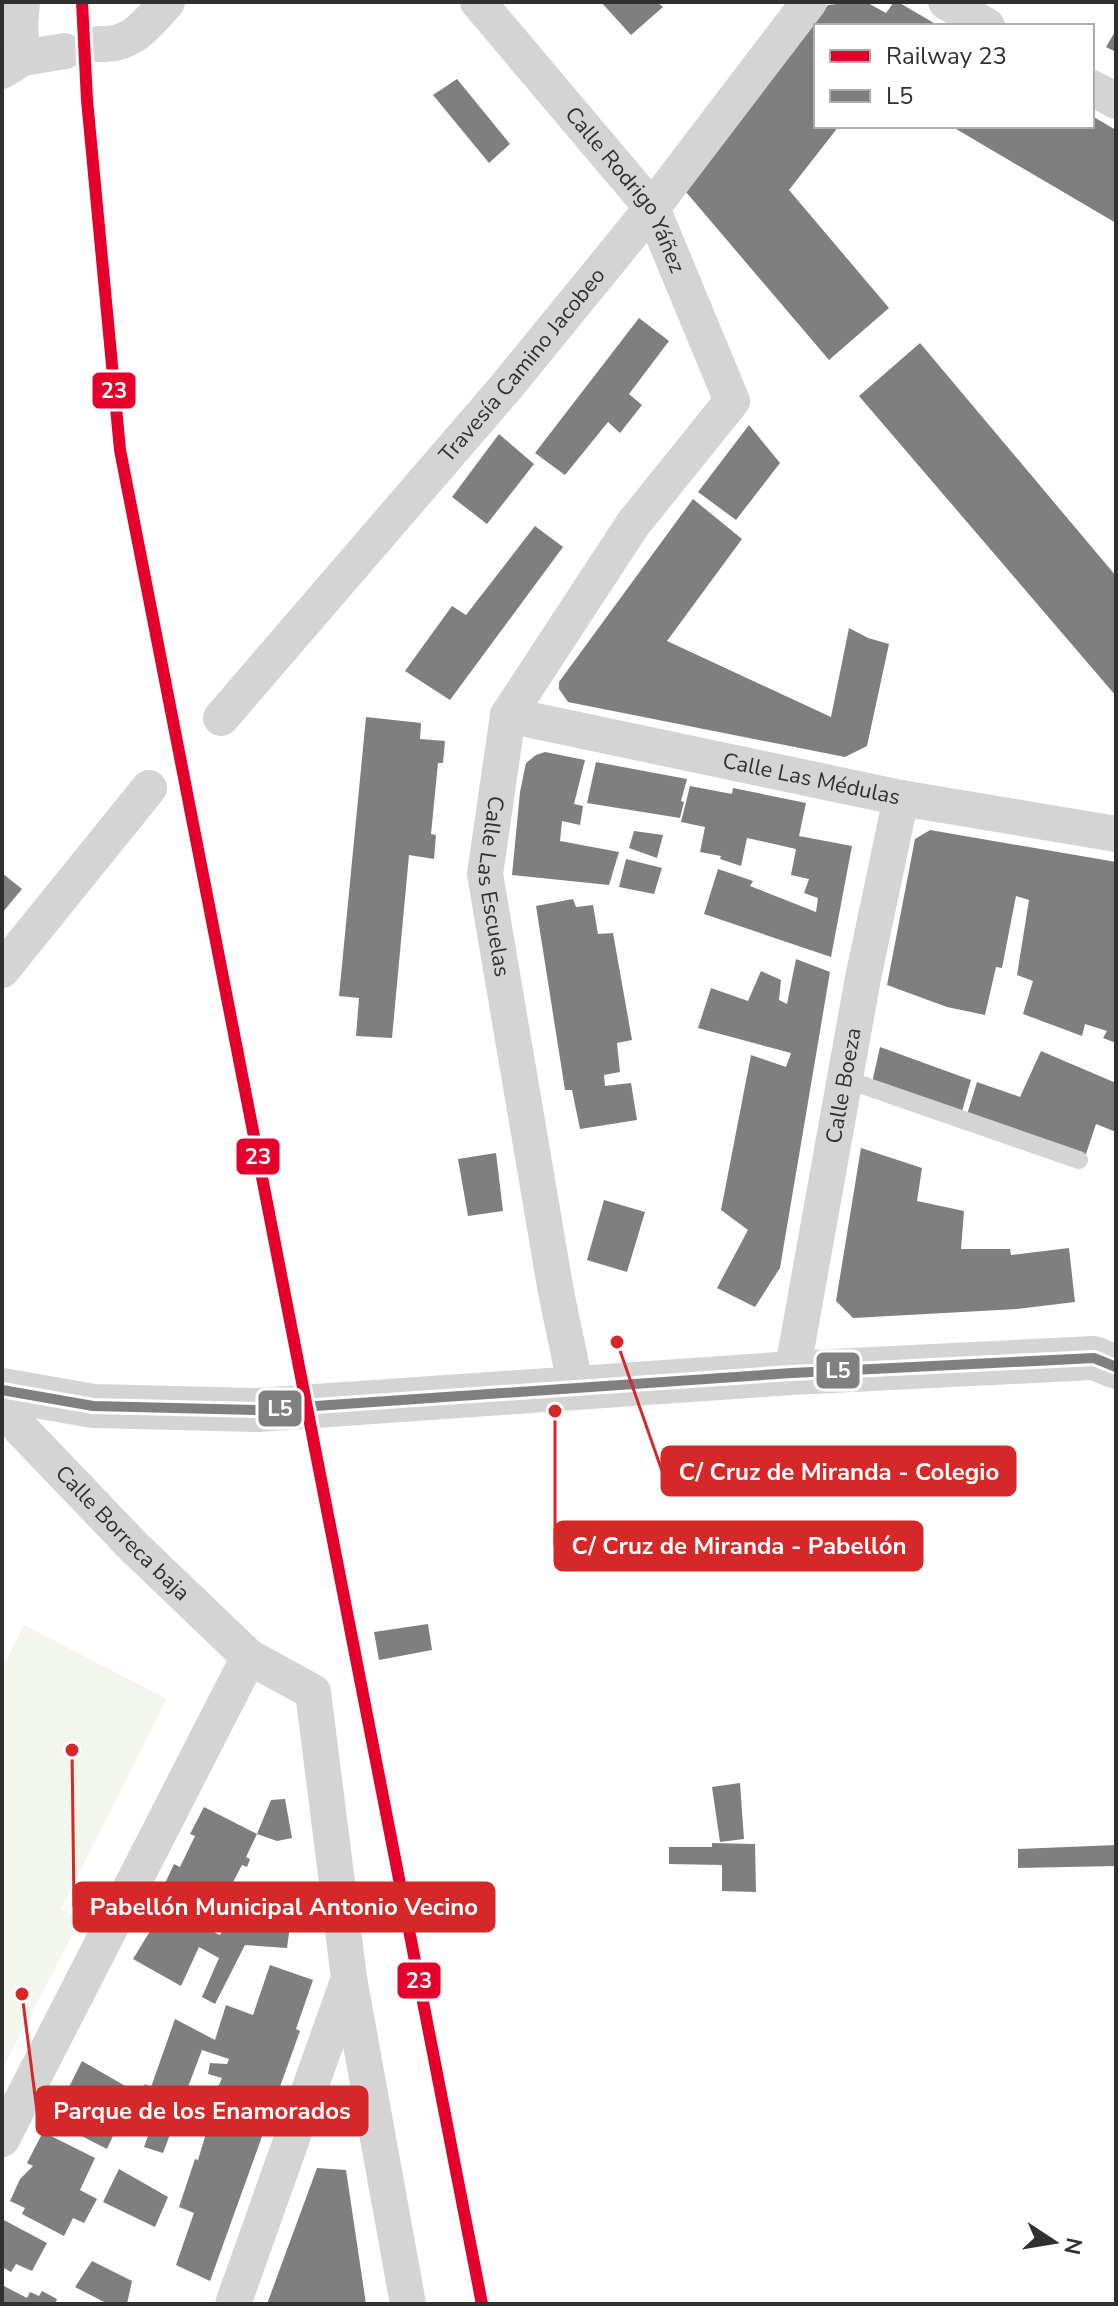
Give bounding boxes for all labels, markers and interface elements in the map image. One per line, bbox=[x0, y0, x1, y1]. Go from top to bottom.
legend bbox=[814, 24, 1094, 128]
text: Railway 23 bbox=[886, 40, 1007, 72]
text: L5 bbox=[886, 80, 913, 112]
street label: Calle Rodrigo Yáñez bbox=[558, 100, 692, 277]
street label: Travesía Camino Jacobeo bbox=[432, 261, 612, 469]
line badge: 23 bbox=[91, 371, 137, 410]
text: 23 bbox=[101, 376, 127, 406]
street label: Calle Las Médulas bbox=[720, 746, 903, 812]
street label: Calle Las Escuelas bbox=[470, 794, 517, 979]
street label: Calle Boeza bbox=[819, 1025, 869, 1146]
line badge: 23 bbox=[235, 1137, 281, 1176]
text: 23 bbox=[245, 1142, 271, 1172]
line badge: L5 bbox=[815, 1351, 861, 1390]
text: L5 bbox=[825, 1356, 851, 1386]
line badge: L5 bbox=[257, 1389, 303, 1428]
text: L5 bbox=[267, 1394, 293, 1424]
callout: C/ Cruz de Miranda - Colegio bbox=[662, 1447, 1015, 1495]
text: C/ Cruz de Miranda - Colegio bbox=[679, 1456, 999, 1488]
street label: Calle Borreca baja bbox=[49, 1459, 196, 1608]
callout: C/ Cruz de Miranda - Pabellón bbox=[555, 1522, 922, 1570]
text: C/ Cruz de Miranda - Pabellón bbox=[571, 1530, 907, 1562]
callout: Pabellón Municipal Antonio Vecino bbox=[74, 1883, 494, 1931]
text: Pabellón Municipal Antonio Vecino bbox=[90, 1891, 478, 1923]
line badge: 23 bbox=[396, 1961, 442, 2000]
text: 23 bbox=[406, 1966, 432, 1996]
callout: Parque de los Enamorados bbox=[37, 2087, 367, 2135]
text: Parque de los Enamorados bbox=[53, 2095, 351, 2127]
north arrow bbox=[1014, 2202, 1094, 2282]
text: N bbox=[1056, 2235, 1089, 2257]

